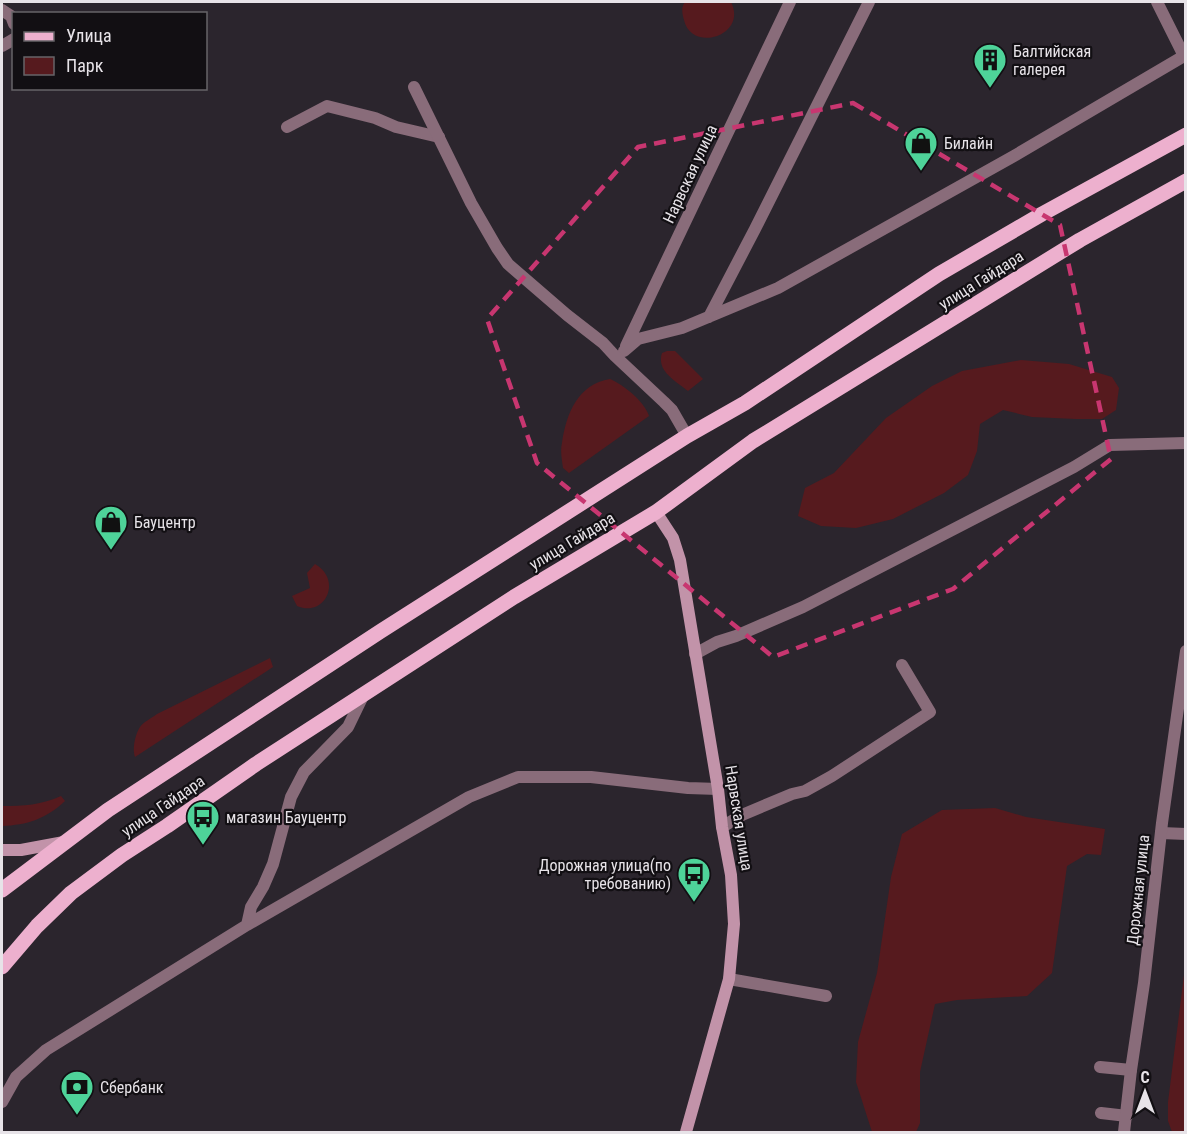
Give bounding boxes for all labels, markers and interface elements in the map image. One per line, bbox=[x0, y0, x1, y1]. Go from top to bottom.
legend bbox=[12, 12, 207, 90]
text: Улица bbox=[66, 25, 112, 46]
building icon: Балтийская галерея bbox=[972, 42, 1008, 89]
place label: Балтийская галерея bbox=[1013, 42, 1091, 79]
text: Парк bbox=[66, 55, 104, 76]
street label: Нарвская улица bbox=[659, 122, 721, 226]
shop icon: Билайн bbox=[903, 125, 939, 172]
place label: Билайн bbox=[944, 134, 993, 153]
street label: улица Гайдара bbox=[935, 246, 1027, 314]
shop icon: Бауцентр bbox=[93, 504, 129, 551]
street label: улица Гайдара bbox=[526, 508, 618, 574]
place label: Бауцентр bbox=[134, 513, 196, 532]
street label: Нарвская улица bbox=[721, 764, 757, 872]
street label: улица Гайдара bbox=[118, 771, 208, 841]
bus stop icon: магазин Бауцентр bbox=[185, 799, 221, 846]
place label: магазин Бауцентр bbox=[226, 808, 347, 827]
street label: Дорожная улица bbox=[1123, 834, 1153, 946]
place label: Дорожная улица(по требованию) bbox=[539, 856, 671, 893]
bus stop icon: Дорожная улица(по требованию) bbox=[676, 856, 712, 903]
north arrow bbox=[1115, 1062, 1175, 1122]
text: С bbox=[1140, 1068, 1150, 1087]
bank icon: Сбербанк bbox=[59, 1069, 95, 1116]
place label: Сбербанк bbox=[100, 1078, 164, 1097]

